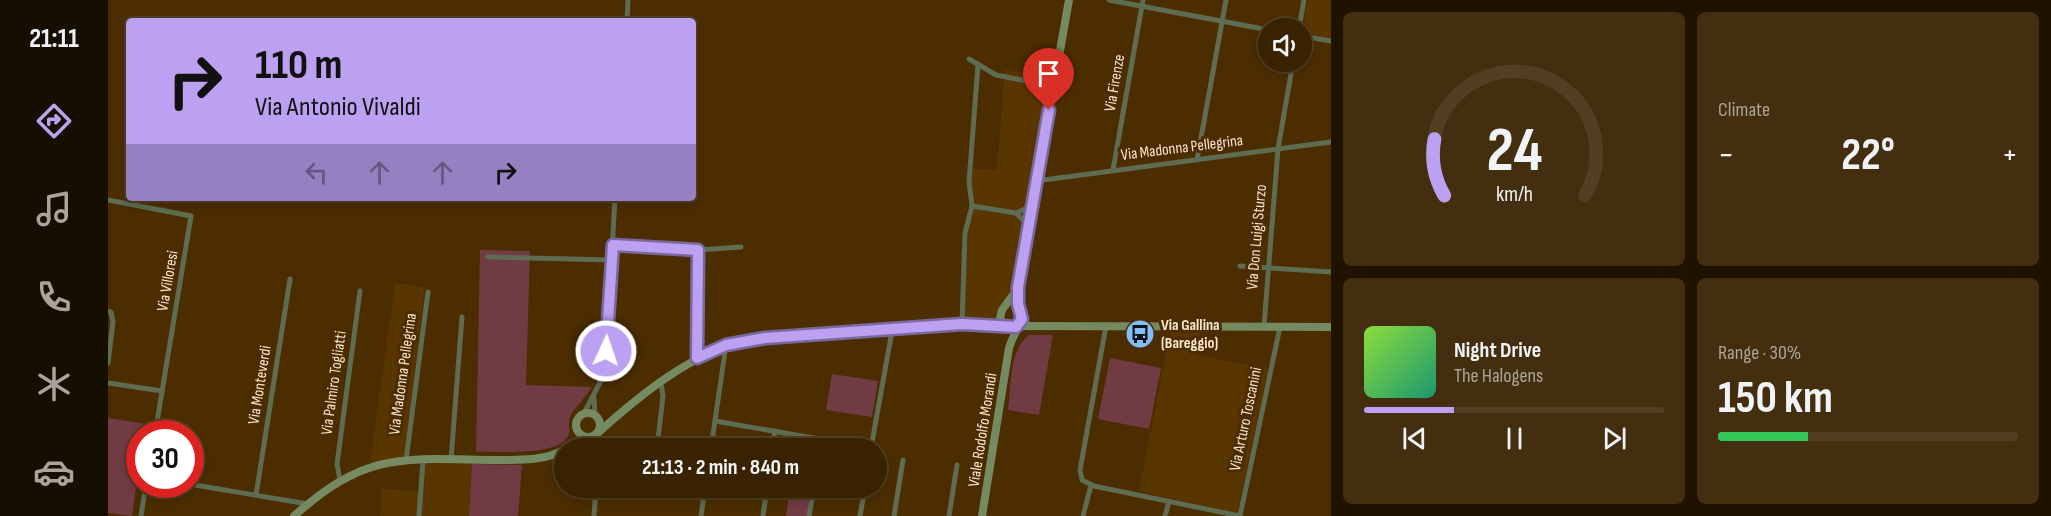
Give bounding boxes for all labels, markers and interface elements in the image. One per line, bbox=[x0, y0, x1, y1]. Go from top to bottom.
map controls bbox=[1258, 18, 1312, 72]
button: sound bbox=[1258, 18, 1312, 72]
text: 21:11 bbox=[29, 23, 79, 55]
text: 110 m bbox=[255, 40, 342, 91]
icon: right bbox=[156, 42, 234, 120]
pin bbox=[1023, 48, 1074, 110]
street label: Via Firenze bbox=[1101, 53, 1129, 113]
icon: arrive bbox=[1032, 57, 1065, 90]
text: Via Antonio Vivaldi bbox=[255, 91, 421, 123]
text: Climate bbox=[1718, 98, 1770, 122]
icon: directions bbox=[33, 100, 75, 142]
text: 24 bbox=[1486, 114, 1542, 189]
text: 22° bbox=[1841, 128, 1895, 183]
street label: Via Madonna Pellegrina bbox=[1120, 131, 1244, 165]
text: − bbox=[1718, 135, 1734, 175]
text: + bbox=[2002, 135, 2018, 175]
icon: left bbox=[300, 156, 333, 189]
icon: ahead bbox=[363, 156, 396, 189]
icon: ahead bbox=[426, 156, 459, 189]
icon: right bbox=[489, 156, 522, 189]
text: km/h bbox=[1495, 182, 1533, 207]
street label: Via Don Luigi Sturzo bbox=[1243, 184, 1271, 290]
icon: music bbox=[33, 188, 75, 230]
street label: Via Villoresi bbox=[153, 249, 183, 313]
icon: phone bbox=[33, 276, 75, 318]
street label: Via Madonna Pellegrina bbox=[385, 312, 421, 436]
place label: Via Gallina (Bareggio) bbox=[1161, 316, 1220, 353]
bus stop icon: Via Gallina (Bareggio) bbox=[1124, 318, 1156, 350]
position arrow bbox=[574, 319, 638, 383]
street label: Via Palmiro Togliatti bbox=[317, 330, 351, 436]
text: Night Drive bbox=[1454, 337, 1541, 364]
text: Range · 30% bbox=[1718, 341, 1801, 365]
street label: Via Monteverdi bbox=[244, 344, 276, 426]
icon: climate bbox=[33, 363, 75, 405]
text: The Halogens bbox=[1454, 364, 1543, 388]
street label: Via Arturo Toscanini bbox=[1226, 365, 1266, 473]
text: 150 km bbox=[1718, 371, 1833, 426]
street label: Viale Rodolfo Morandi bbox=[965, 372, 1001, 488]
speed limit sign: 30 bbox=[126, 420, 204, 498]
icon: previous bbox=[1398, 422, 1431, 455]
icon: pause bbox=[1498, 422, 1531, 455]
icon: next bbox=[1598, 422, 1631, 455]
icon: car bbox=[33, 451, 75, 493]
text: 21:13 · 2 min · 840 m bbox=[642, 454, 799, 481]

